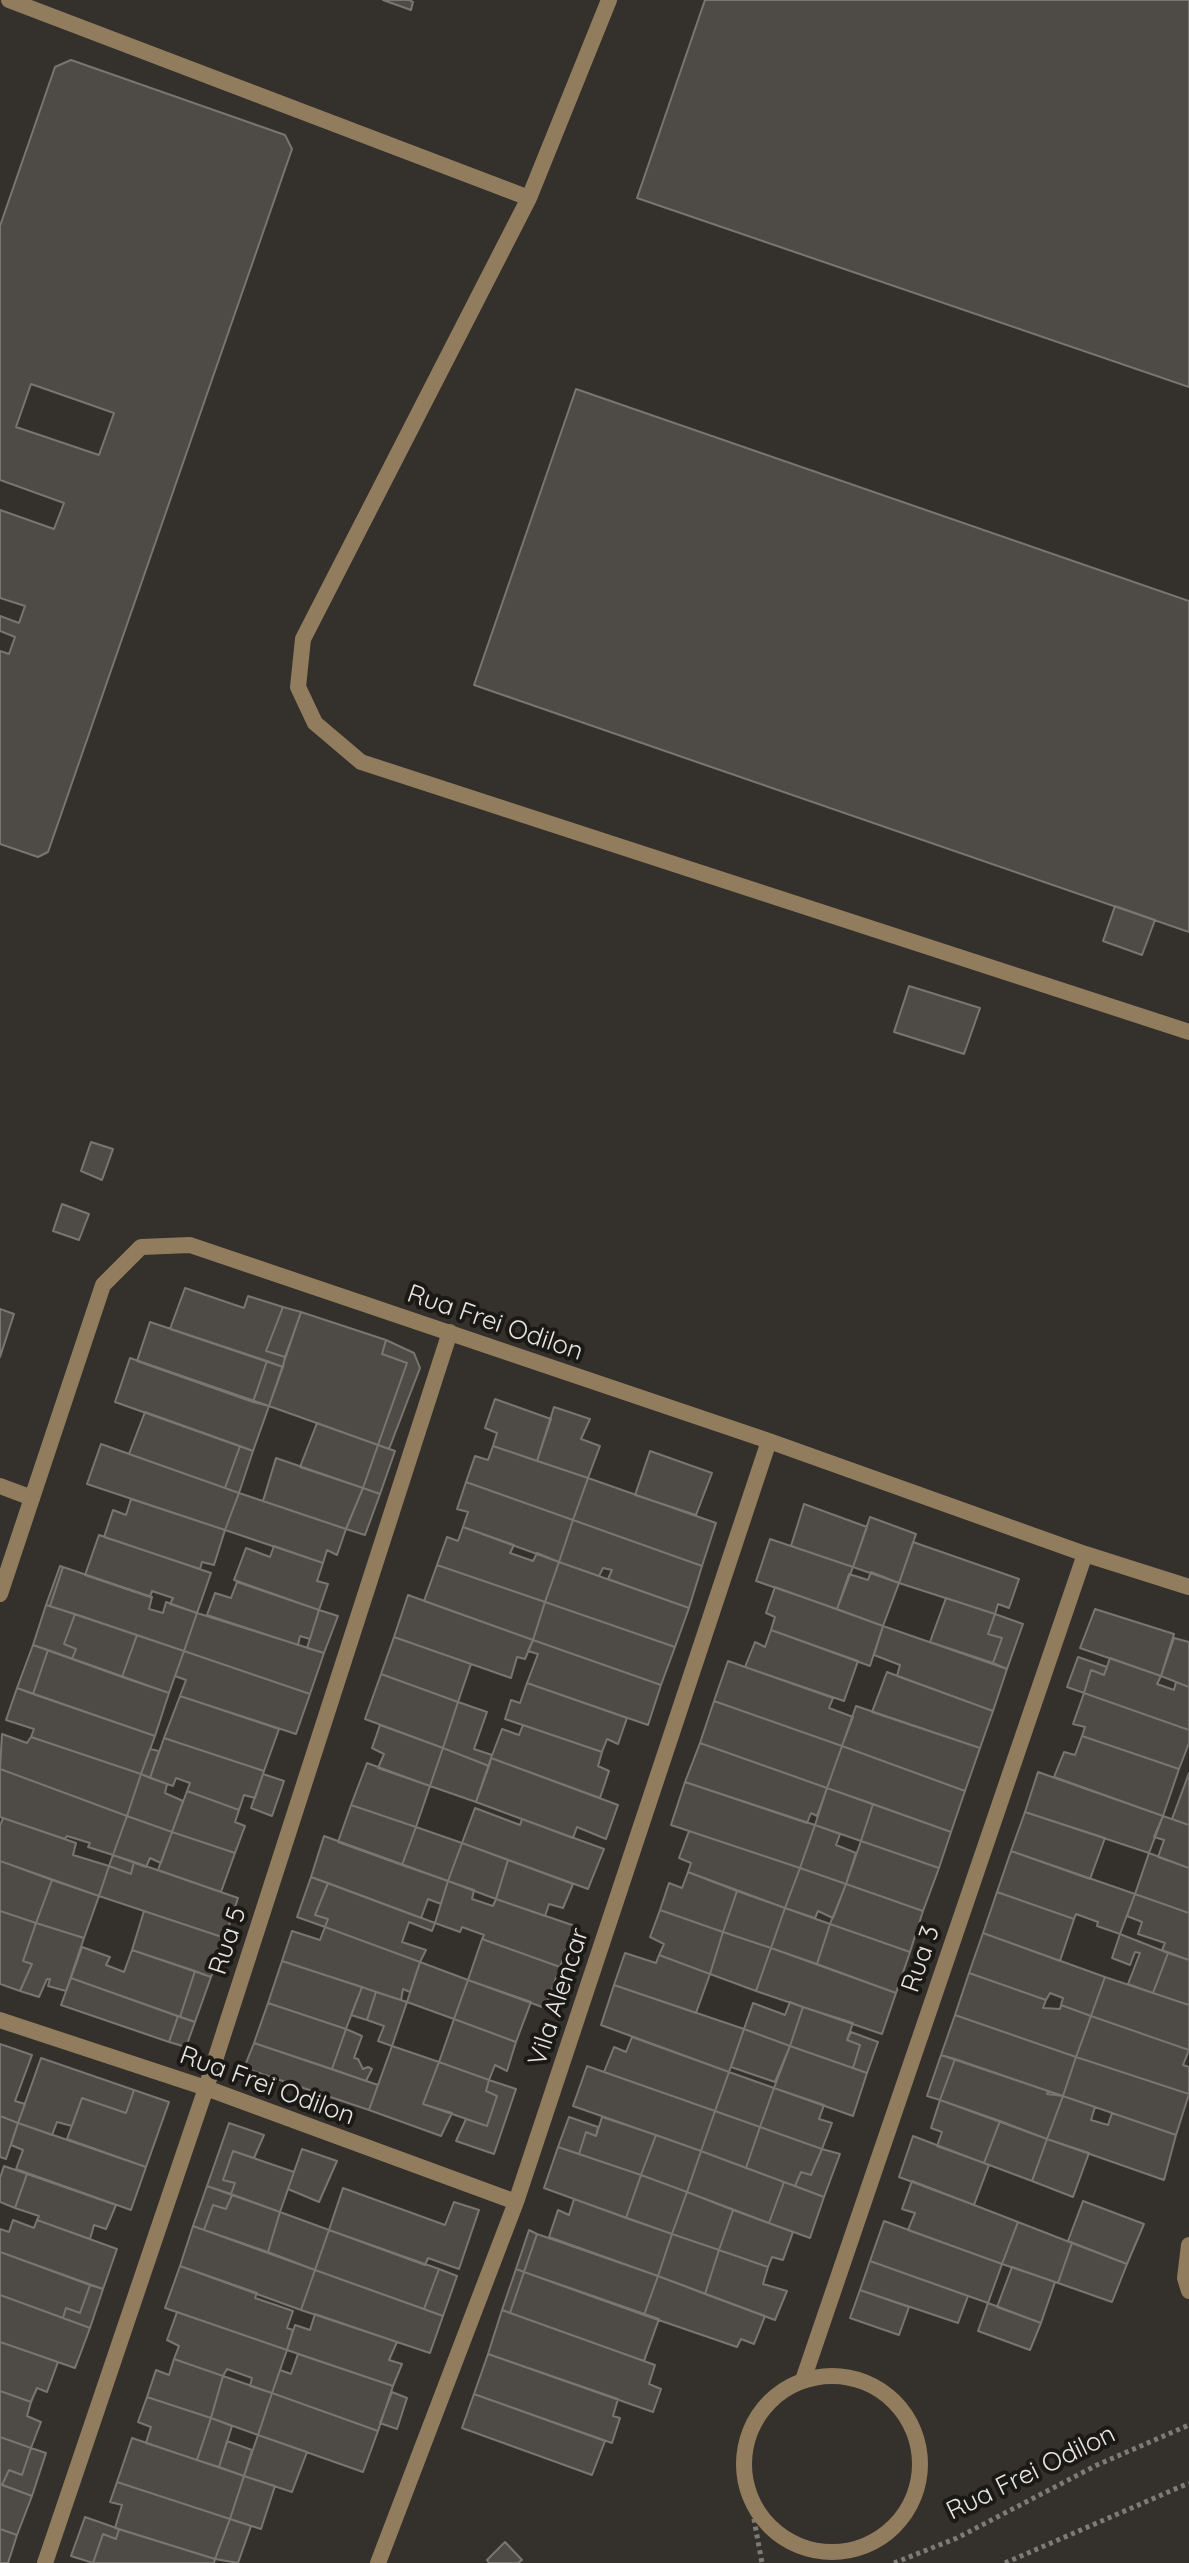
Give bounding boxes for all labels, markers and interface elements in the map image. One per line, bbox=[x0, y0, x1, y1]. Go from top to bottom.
street label: Rua Frei Odilon bbox=[403, 1278, 587, 1368]
street label: Rua 5 bbox=[203, 1903, 253, 1979]
street label: Rua 3 bbox=[895, 1922, 947, 1996]
street label: Vila Alencar bbox=[522, 1924, 596, 2070]
street label: Rua Frei Odilon bbox=[175, 2040, 359, 2132]
street label: Rua Frei Odilon bbox=[941, 2419, 1121, 2527]

